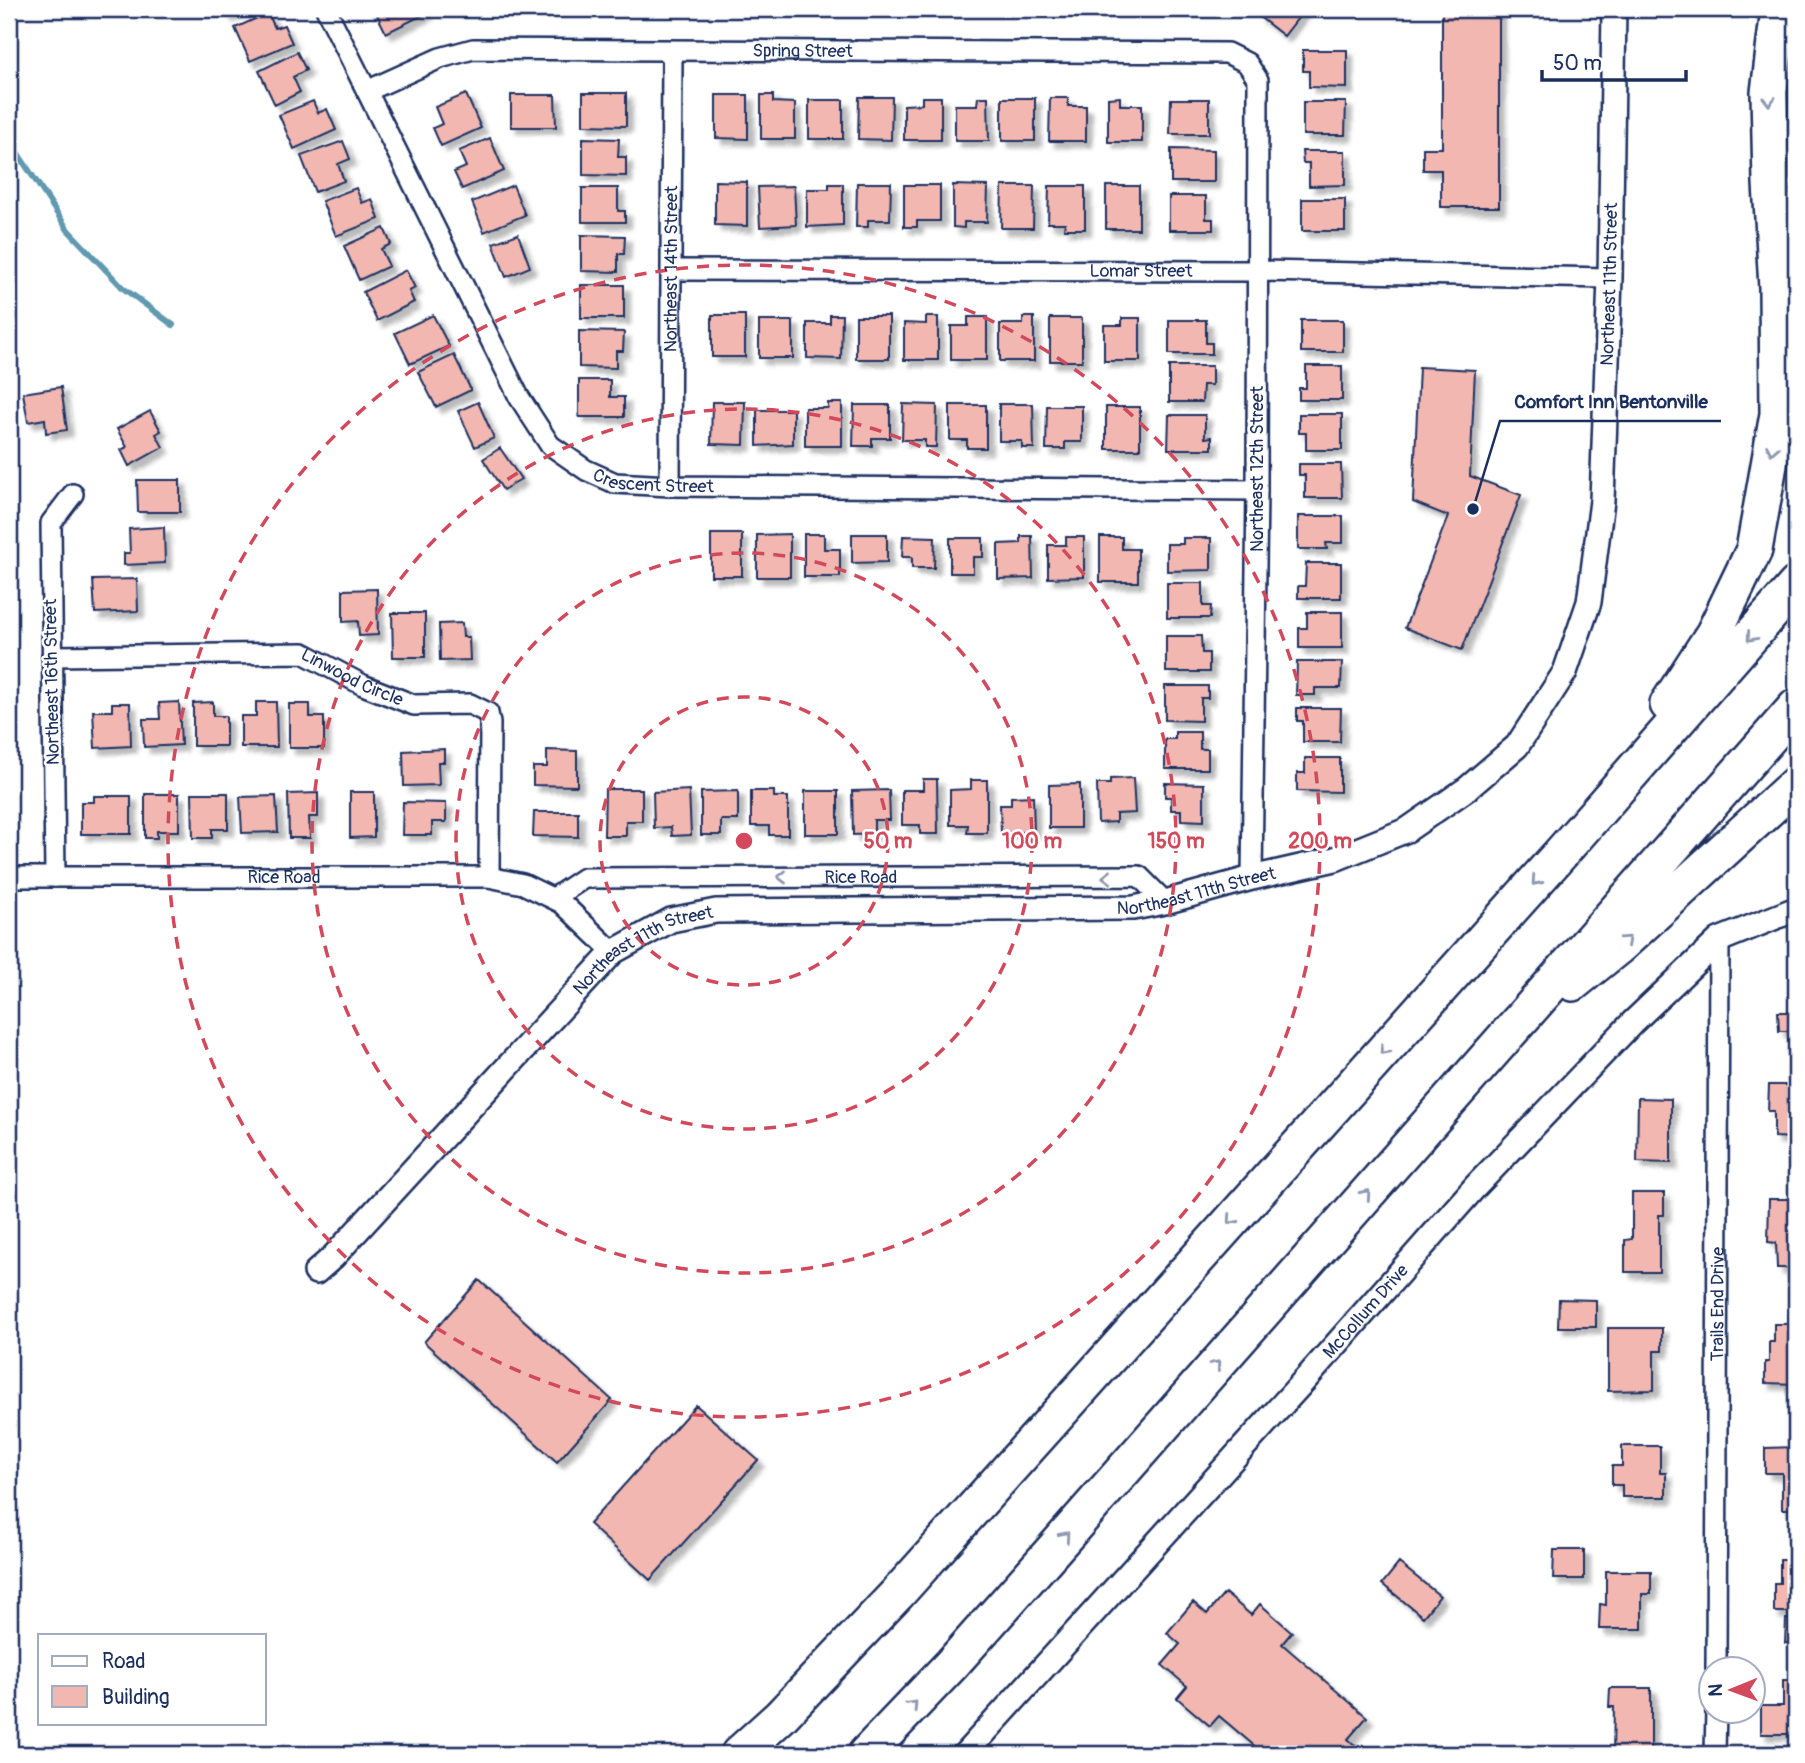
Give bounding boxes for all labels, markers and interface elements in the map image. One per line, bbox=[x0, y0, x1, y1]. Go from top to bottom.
scale bar bbox=[1542, 38, 1686, 82]
street label: Spring Street bbox=[752, 39, 854, 63]
text: 50 m bbox=[1553, 50, 1602, 77]
one-way arrow bbox=[1761, 96, 1777, 107]
street label: Northeast 14th Street bbox=[659, 185, 683, 352]
street label: Northeast 11th Street bbox=[1595, 202, 1623, 366]
street label: Lomar Street bbox=[1090, 259, 1193, 282]
callout: Comfort Inn Bentonville bbox=[1500, 381, 1721, 421]
street label: Northeast 12th Street bbox=[1246, 385, 1269, 552]
text: Comfort Inn Bentonville bbox=[1514, 390, 1708, 414]
one-way arrow bbox=[1765, 444, 1780, 456]
street label: Crescent Street bbox=[589, 463, 715, 498]
street label: Northeast 16th Street bbox=[39, 598, 65, 765]
one-way arrow bbox=[1747, 628, 1759, 641]
street label: Linwood Circle bbox=[297, 643, 407, 711]
text: 50 m bbox=[864, 828, 913, 855]
text: 100 m bbox=[1002, 828, 1062, 855]
text: 150 m bbox=[1147, 828, 1205, 855]
text: 200 m bbox=[1288, 828, 1352, 855]
centre of rings bbox=[732, 829, 756, 853]
street label: Northeast 11th Street bbox=[1117, 861, 1279, 920]
street label: Rice Road bbox=[824, 865, 897, 889]
street label: Rice Road bbox=[248, 866, 320, 889]
one-way arrow bbox=[776, 869, 786, 885]
one-way arrow bbox=[1101, 869, 1112, 885]
one-way arrow bbox=[1532, 873, 1544, 886]
street label: Northeast 11th Street bbox=[568, 900, 716, 1000]
one-way arrow bbox=[1618, 936, 1631, 948]
one-way arrow bbox=[1380, 1042, 1392, 1055]
one-way arrow bbox=[1357, 1189, 1370, 1202]
one-way arrow bbox=[1228, 1211, 1240, 1224]
street label: Trails End Drive bbox=[1706, 1247, 1729, 1361]
street label: McCollum Drive bbox=[1318, 1259, 1413, 1363]
one-way arrow bbox=[1207, 1360, 1220, 1373]
one-way arrow bbox=[1057, 1531, 1070, 1544]
legend bbox=[38, 1634, 266, 1724]
text: Road bbox=[102, 1648, 146, 1675]
north arrow bbox=[1696, 1654, 1766, 1724]
text: Building bbox=[102, 1684, 169, 1711]
text: N bbox=[1704, 1684, 1728, 1697]
one-way arrow bbox=[905, 1700, 918, 1713]

